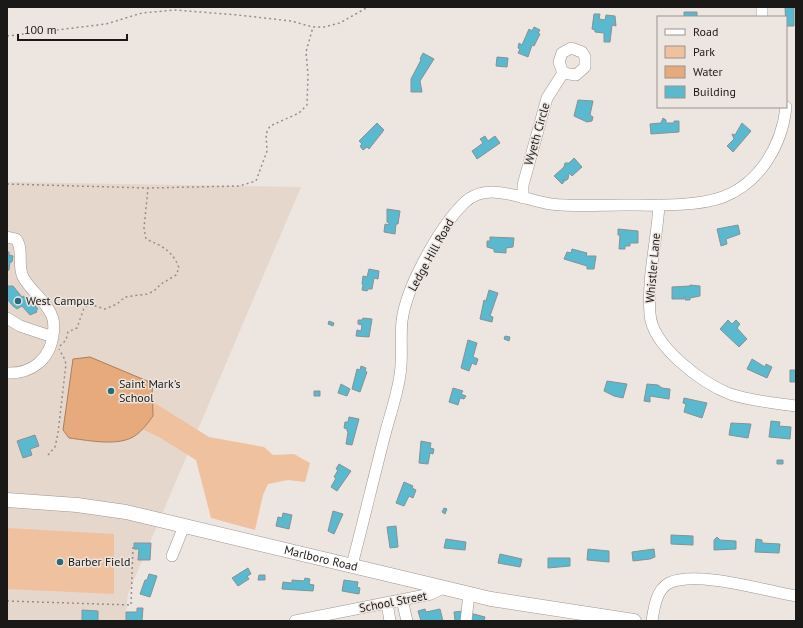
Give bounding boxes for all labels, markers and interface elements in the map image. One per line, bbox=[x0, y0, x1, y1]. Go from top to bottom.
scale bar bbox=[18, 16, 127, 42]
legend bbox=[657, 16, 787, 108]
text: 100 m bbox=[24, 22, 57, 37]
text: Road bbox=[693, 24, 718, 39]
text: Park bbox=[693, 44, 715, 59]
text: Water bbox=[693, 64, 723, 79]
text: Building bbox=[693, 84, 736, 99]
street label: Wyeth Circle bbox=[520, 101, 553, 167]
street label: Ledge Hill Road bbox=[404, 216, 457, 294]
street label: Whistler Lane bbox=[642, 232, 663, 304]
place label: West Campus bbox=[26, 293, 94, 308]
marker: West Campus bbox=[13, 296, 23, 306]
place label: Saint Mark's School bbox=[119, 376, 181, 405]
marker: Saint Mark's School bbox=[106, 386, 116, 396]
street label: Marlboro Road bbox=[283, 542, 359, 574]
place label: Barber Field bbox=[68, 554, 130, 569]
marker: Barber Field bbox=[55, 557, 65, 567]
street label: School Street bbox=[358, 588, 428, 615]

